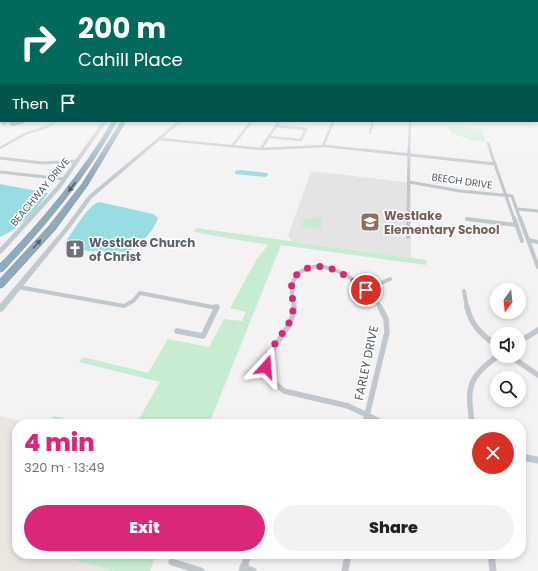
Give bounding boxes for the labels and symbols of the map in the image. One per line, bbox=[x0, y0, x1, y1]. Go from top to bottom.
street label: BEACHWAY DRIVE bbox=[7, 155, 73, 229]
street label: BEECH DRIVE bbox=[431, 169, 493, 193]
one-way arrow bbox=[68, 182, 76, 193]
place label: Westlake Elementary School bbox=[384, 207, 499, 238]
school or university icon: Westlake Elementary School bbox=[359, 211, 381, 233]
place label: Westlake Church of Christ bbox=[89, 234, 195, 265]
church icon: Westlake Church of Christ bbox=[64, 238, 86, 260]
one-way arrow bbox=[33, 239, 42, 249]
pin bbox=[349, 273, 383, 307]
north arrow bbox=[490, 283, 526, 319]
street label: FARLEY DRIVE bbox=[350, 324, 382, 402]
position arrow bbox=[245, 346, 287, 388]

